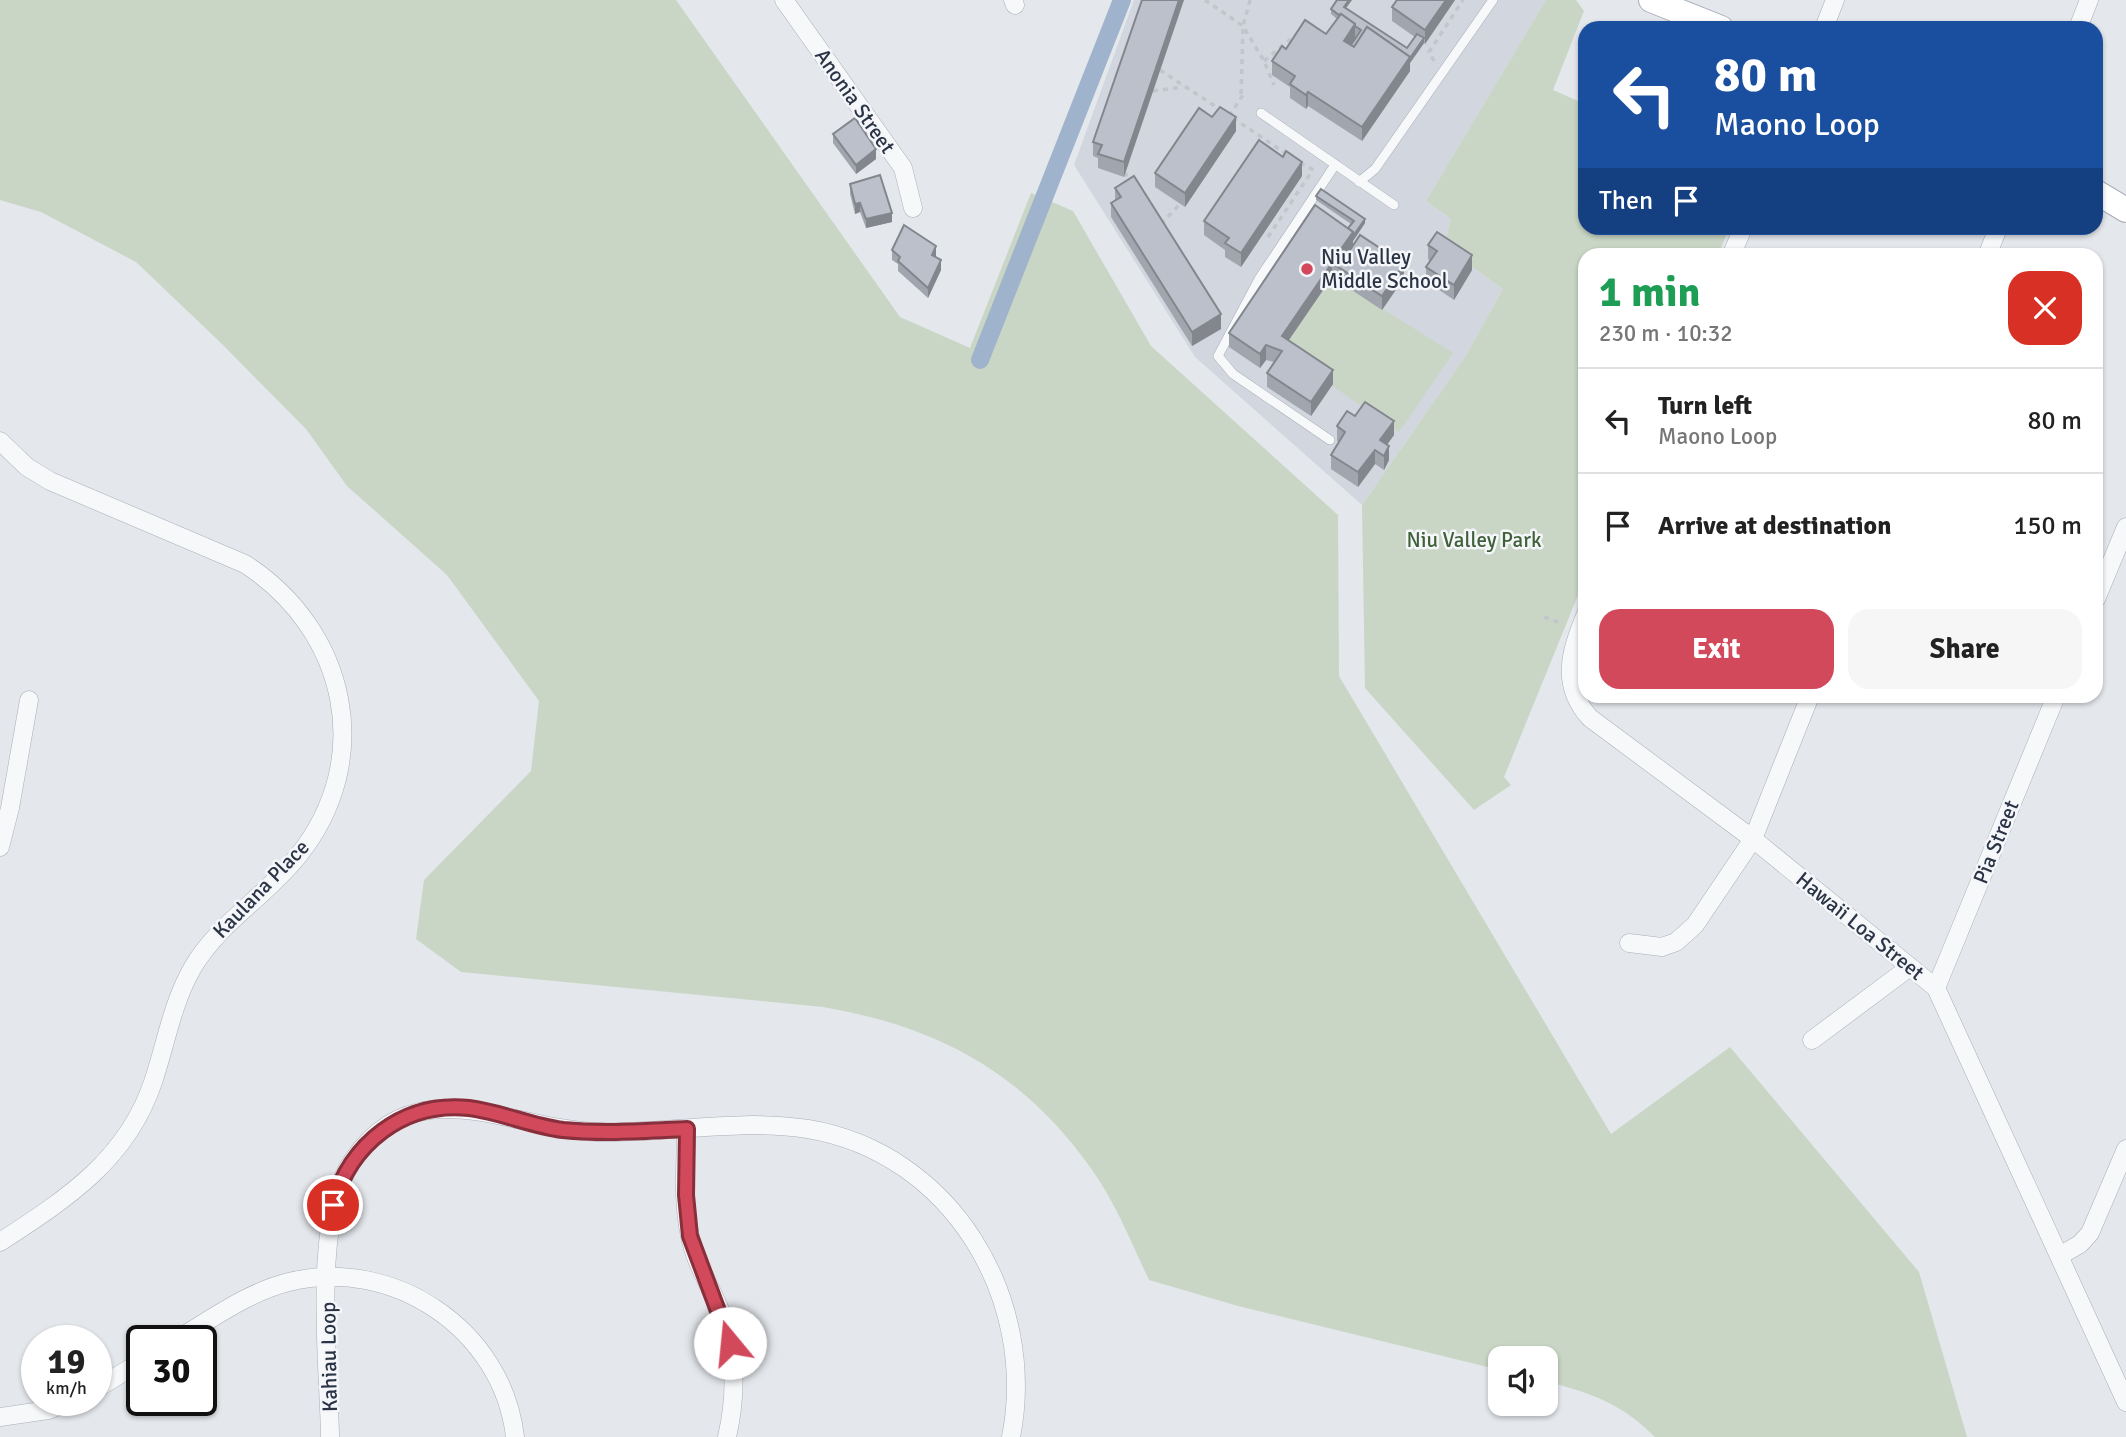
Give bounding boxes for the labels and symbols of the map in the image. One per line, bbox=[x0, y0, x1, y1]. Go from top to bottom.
street label: Anonia Street bbox=[809, 43, 901, 159]
place label: Niu Valley Middle School bbox=[1321, 244, 1448, 294]
marker: Niu Valley Middle School bbox=[1299, 261, 1315, 277]
park label: Niu Valley Park bbox=[1407, 527, 1542, 553]
street label: Pia Street bbox=[1968, 797, 2024, 887]
street label: Kaulana Place bbox=[207, 834, 315, 944]
street label: Hawaii Loa Street bbox=[1791, 866, 1929, 986]
pin bbox=[303, 1175, 363, 1235]
street label: Kahiau Loop bbox=[315, 1302, 343, 1412]
position arrow bbox=[693, 1306, 767, 1380]
speed limit sign: 30 bbox=[126, 1325, 217, 1416]

